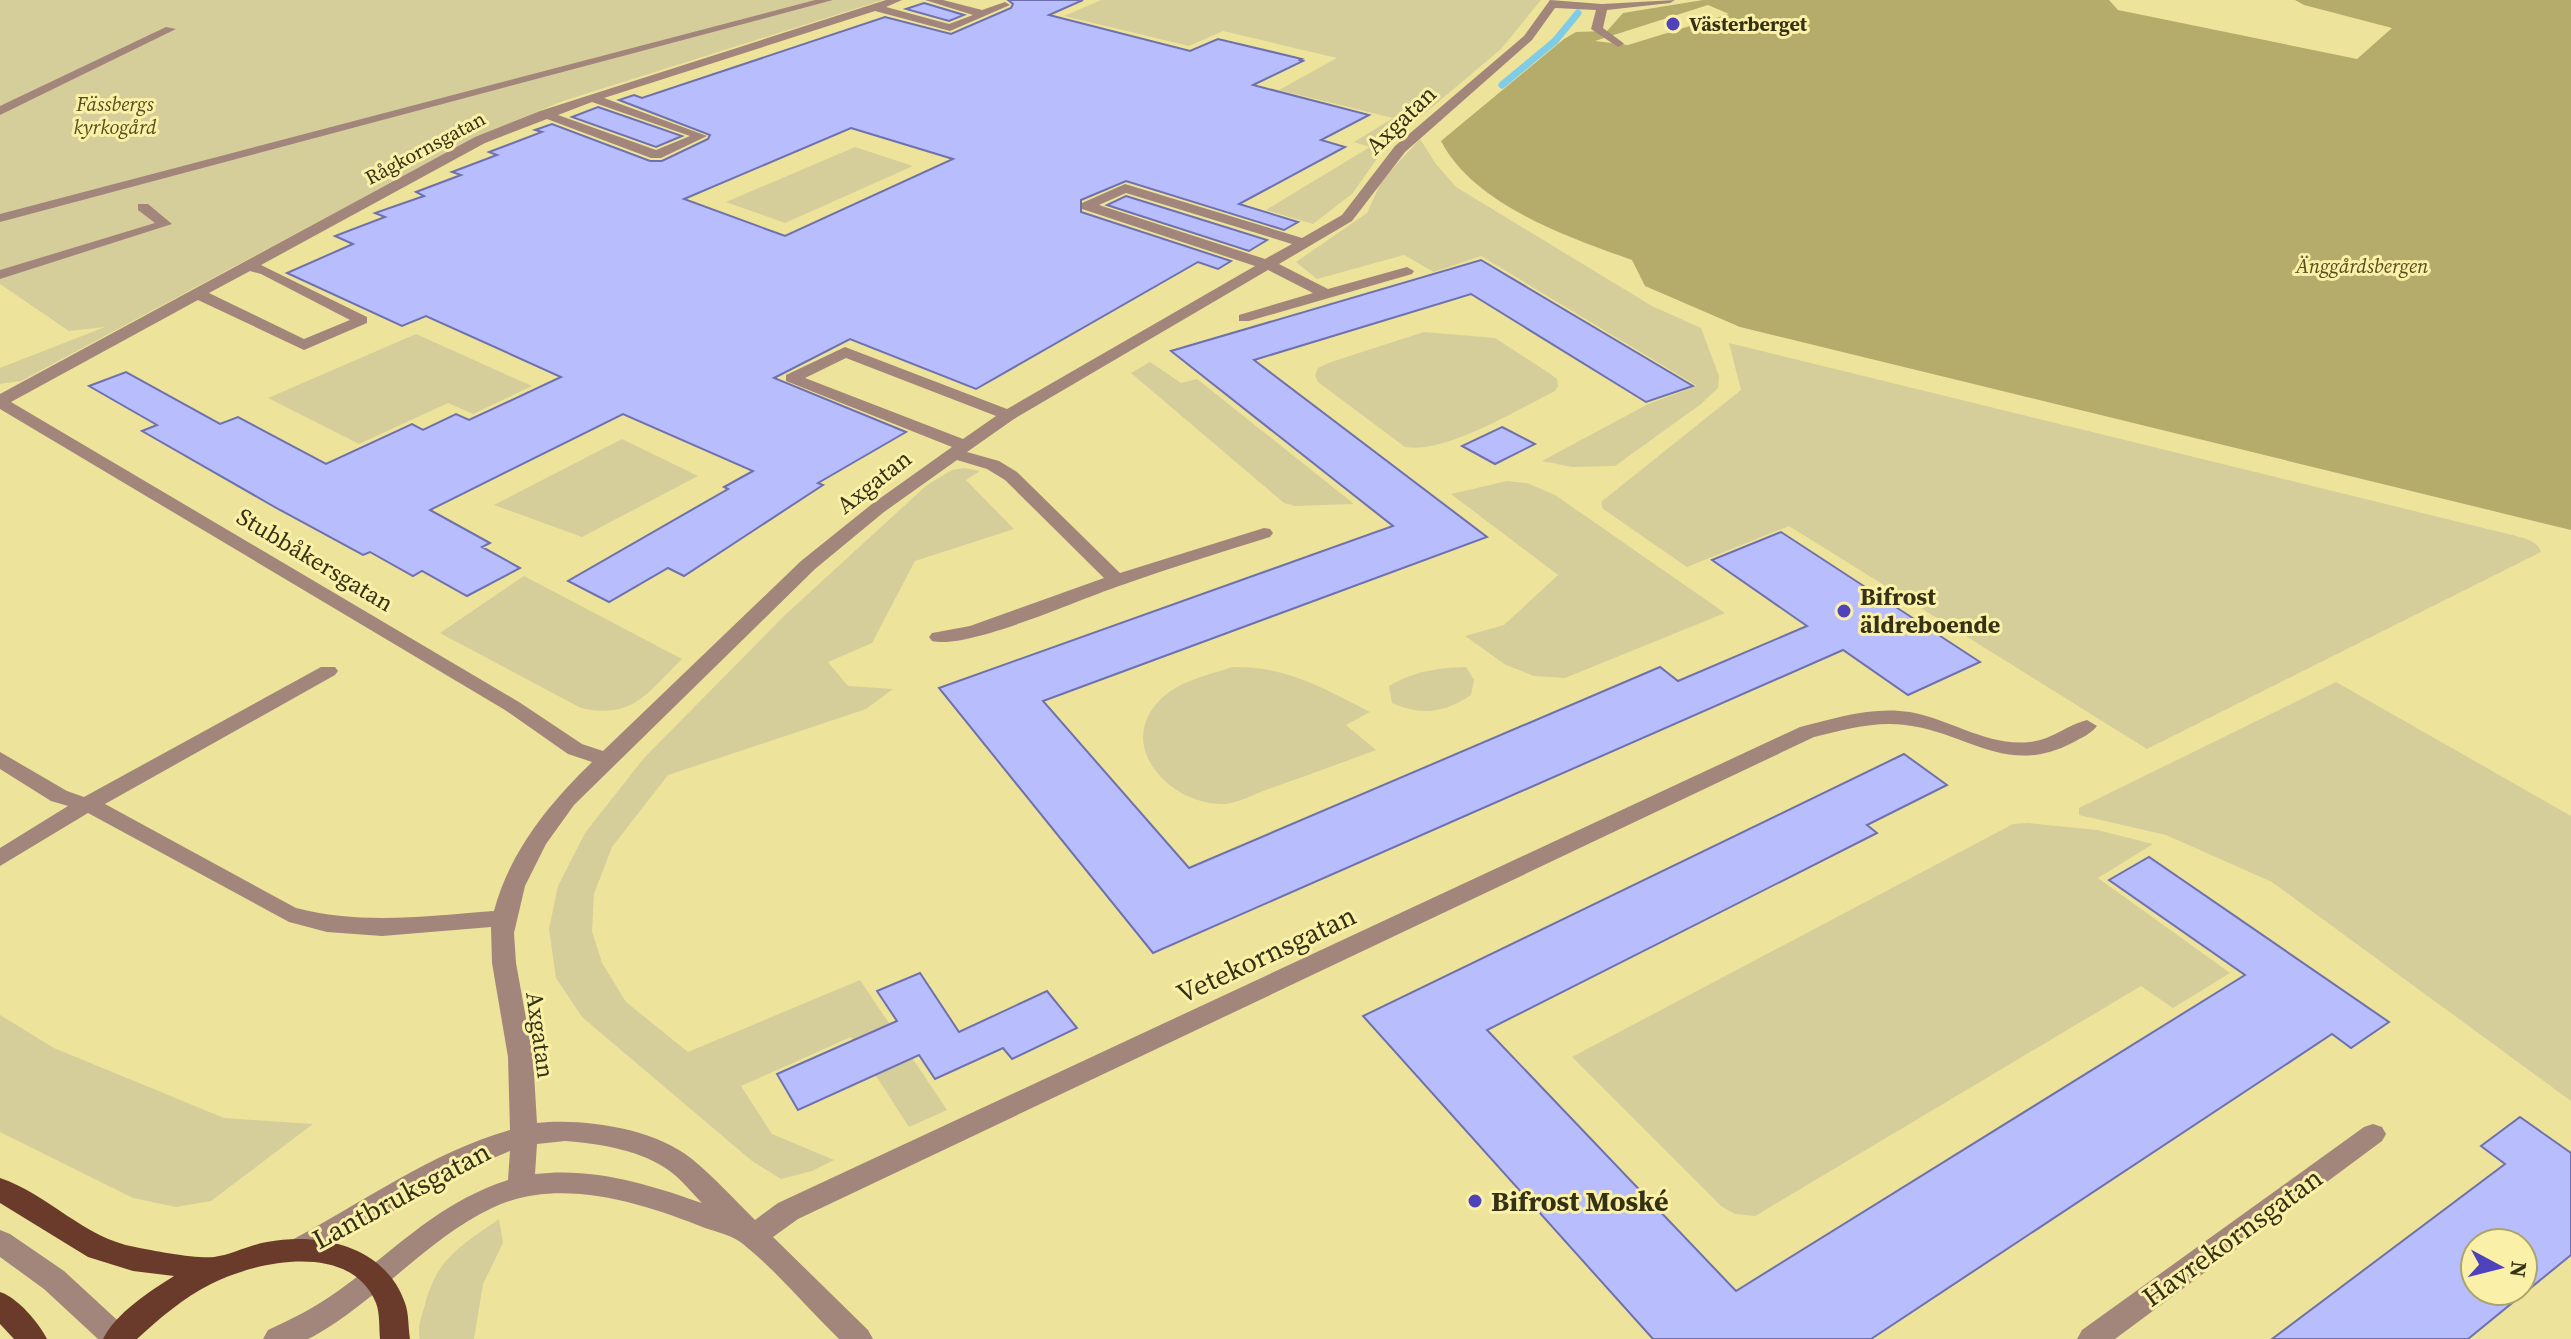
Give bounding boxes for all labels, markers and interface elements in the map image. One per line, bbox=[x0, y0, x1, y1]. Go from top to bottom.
place label: Västerberget bbox=[1689, 10, 1808, 38]
marker: Västerberget bbox=[1664, 15, 1682, 33]
street label: Axgatan bbox=[1358, 78, 1443, 162]
park label: Fässbergs kyrkogård bbox=[74, 90, 157, 141]
street label: Rågkornsgatan bbox=[360, 104, 490, 192]
park label: Änggårdsbergen bbox=[2295, 252, 2429, 280]
street label: Axgatan bbox=[829, 442, 918, 521]
street label: Stubbåkersgatan bbox=[231, 500, 400, 619]
place label: Bifrost äldreboende bbox=[1860, 580, 2000, 641]
marker: Bifrost äldreboende bbox=[1835, 602, 1853, 620]
street label: Vetekornsgatan bbox=[1170, 896, 1362, 1012]
street label: Axgatan bbox=[518, 990, 563, 1080]
street label: Lantbruksgatan bbox=[305, 1132, 497, 1258]
street label: Havrekornsgatan bbox=[2134, 1159, 2330, 1315]
place label: Bifrost Moské bbox=[1491, 1182, 1669, 1220]
marker: Bifrost Moské bbox=[1466, 1192, 1484, 1210]
north arrow bbox=[2459, 1227, 2539, 1307]
text: N bbox=[2503, 1260, 2535, 1279]

